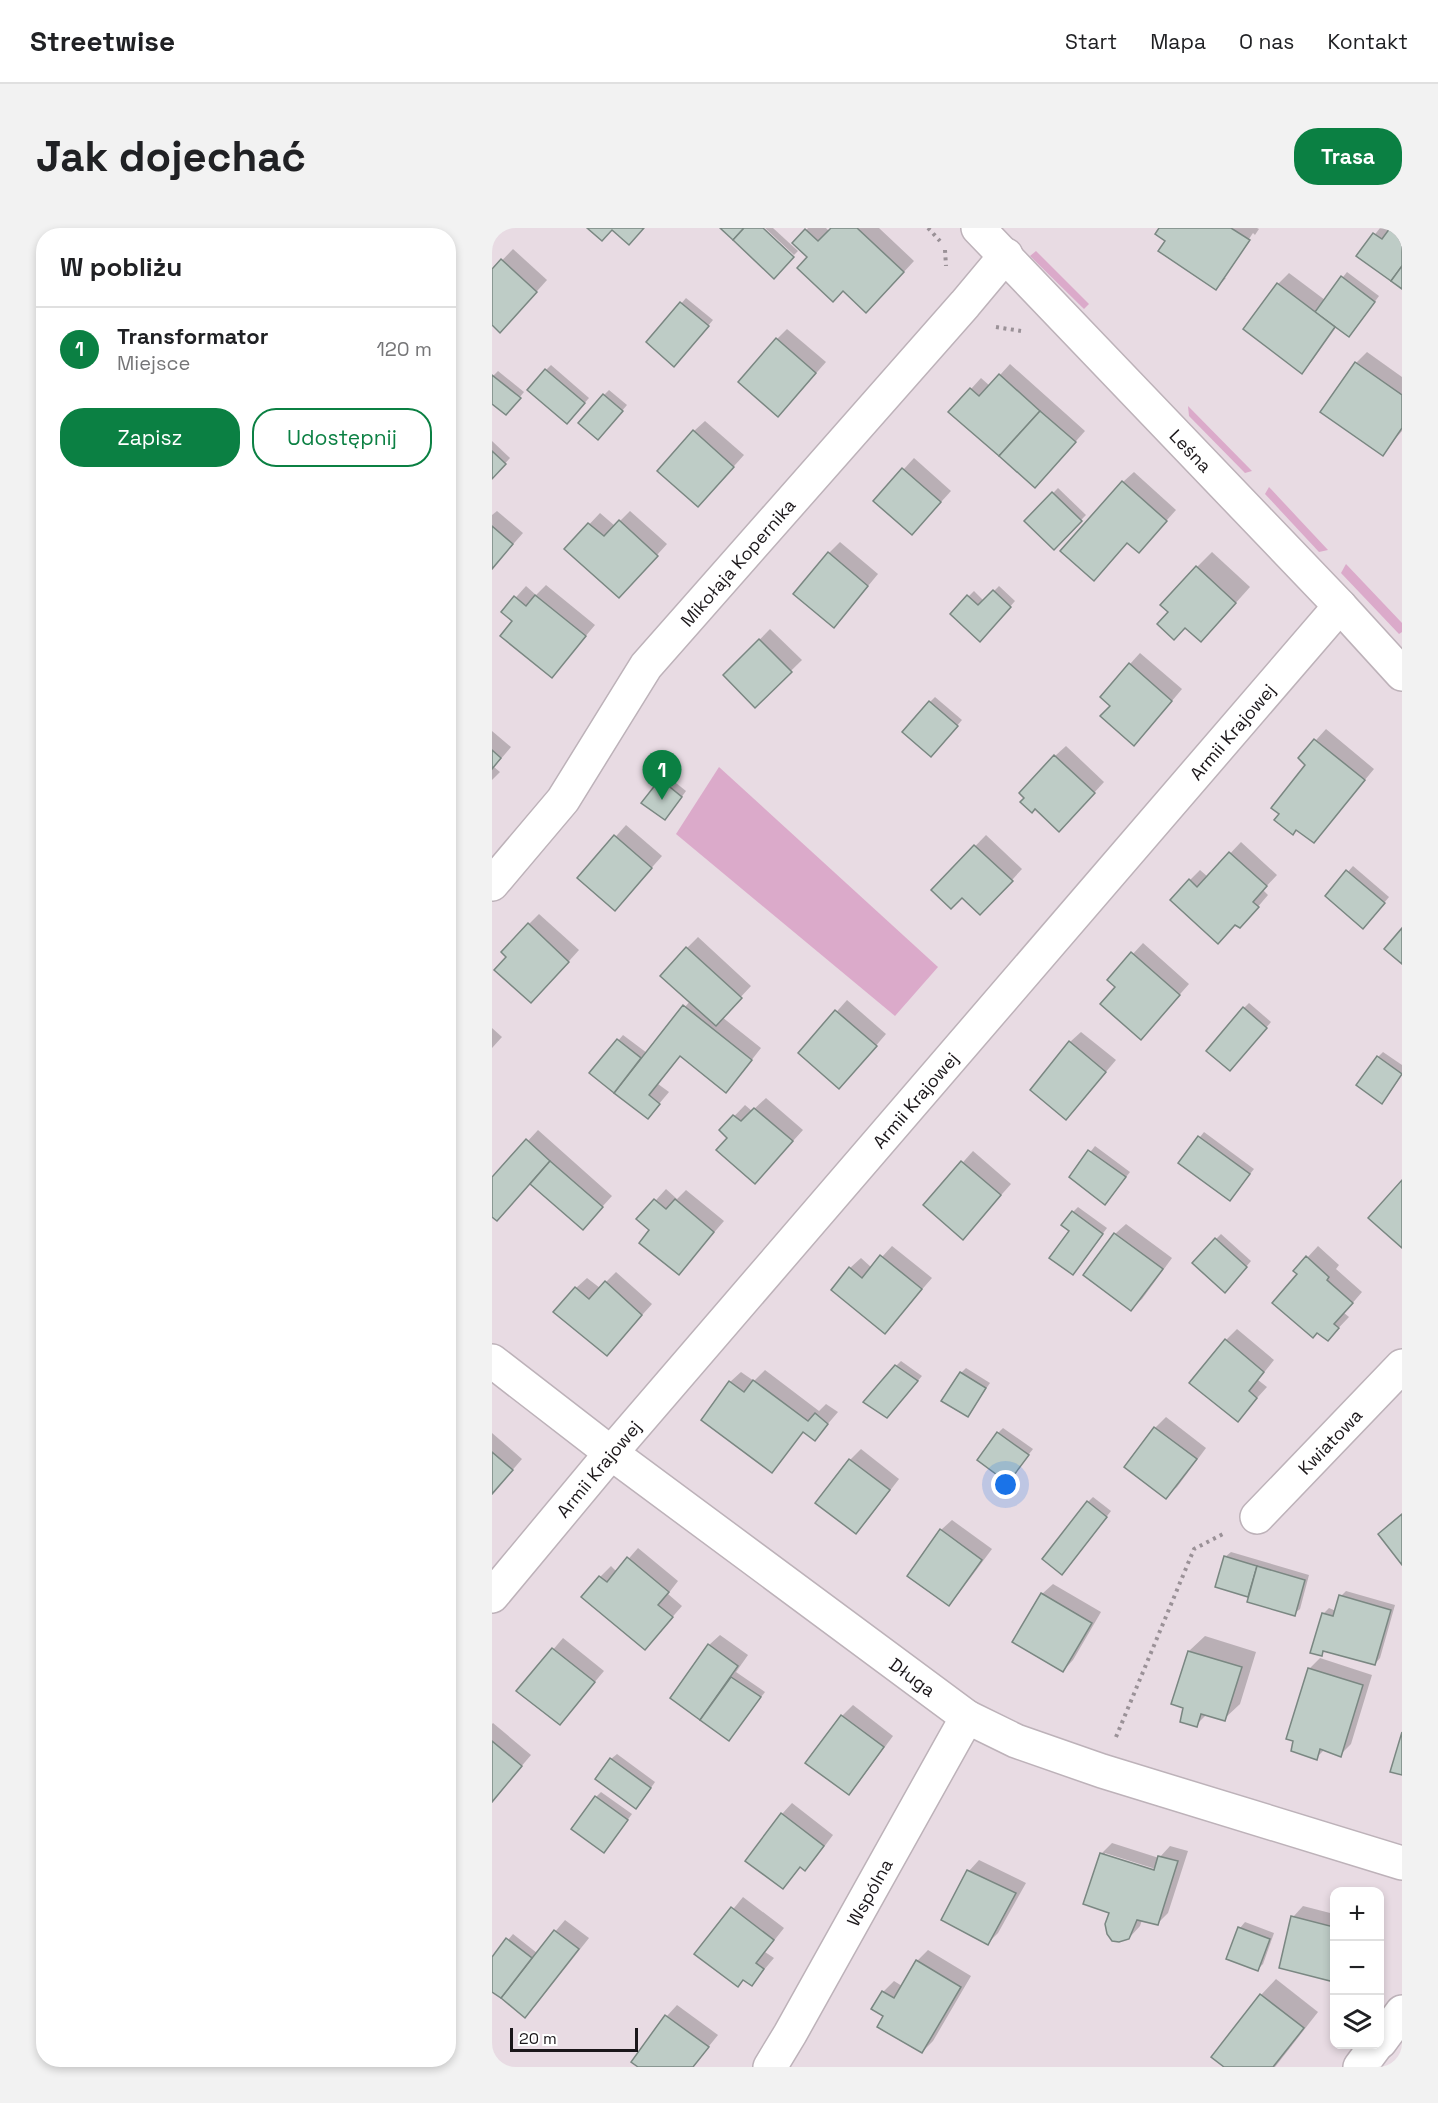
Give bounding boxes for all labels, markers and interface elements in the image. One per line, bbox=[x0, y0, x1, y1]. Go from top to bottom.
text: Streetwise bbox=[30, 23, 175, 59]
text: Start bbox=[1065, 28, 1117, 55]
text: Mapa bbox=[1150, 28, 1206, 55]
text: O nas bbox=[1239, 28, 1294, 55]
text: Kontakt bbox=[1327, 28, 1408, 55]
button: Trasa bbox=[1294, 128, 1402, 185]
text: Jak dojechać bbox=[36, 130, 306, 183]
text: W pobliżu bbox=[60, 250, 182, 284]
text: Transformator bbox=[117, 322, 268, 350]
text: 1 bbox=[75, 336, 84, 362]
text: 120 m bbox=[376, 336, 432, 362]
text: Miejsce bbox=[117, 350, 190, 376]
button: Zapisz bbox=[60, 408, 240, 467]
button: Udostępnij bbox=[252, 408, 432, 467]
street label: Leśna bbox=[1165, 424, 1217, 477]
street label: Mikołaja Kopernika bbox=[675, 493, 800, 631]
street label: Armii Krajowej bbox=[1184, 679, 1280, 784]
pin: 1 bbox=[642, 750, 682, 800]
street label: Armii Krajowej bbox=[867, 1047, 963, 1153]
street label: Kwiatowa bbox=[1293, 1403, 1367, 1479]
street label: Armii Krajowej bbox=[551, 1415, 646, 1522]
your location bbox=[991, 1470, 1020, 1499]
street label: Długa bbox=[885, 1652, 940, 1701]
street label: Wspólna bbox=[841, 1854, 897, 1930]
map controls bbox=[1330, 1887, 1384, 2049]
button: + bbox=[1330, 1887, 1384, 1941]
button: − bbox=[1330, 1941, 1384, 1995]
button: layers bbox=[1330, 1995, 1384, 2049]
scale bar bbox=[510, 2025, 638, 2052]
text: 20 m bbox=[519, 2028, 557, 2049]

